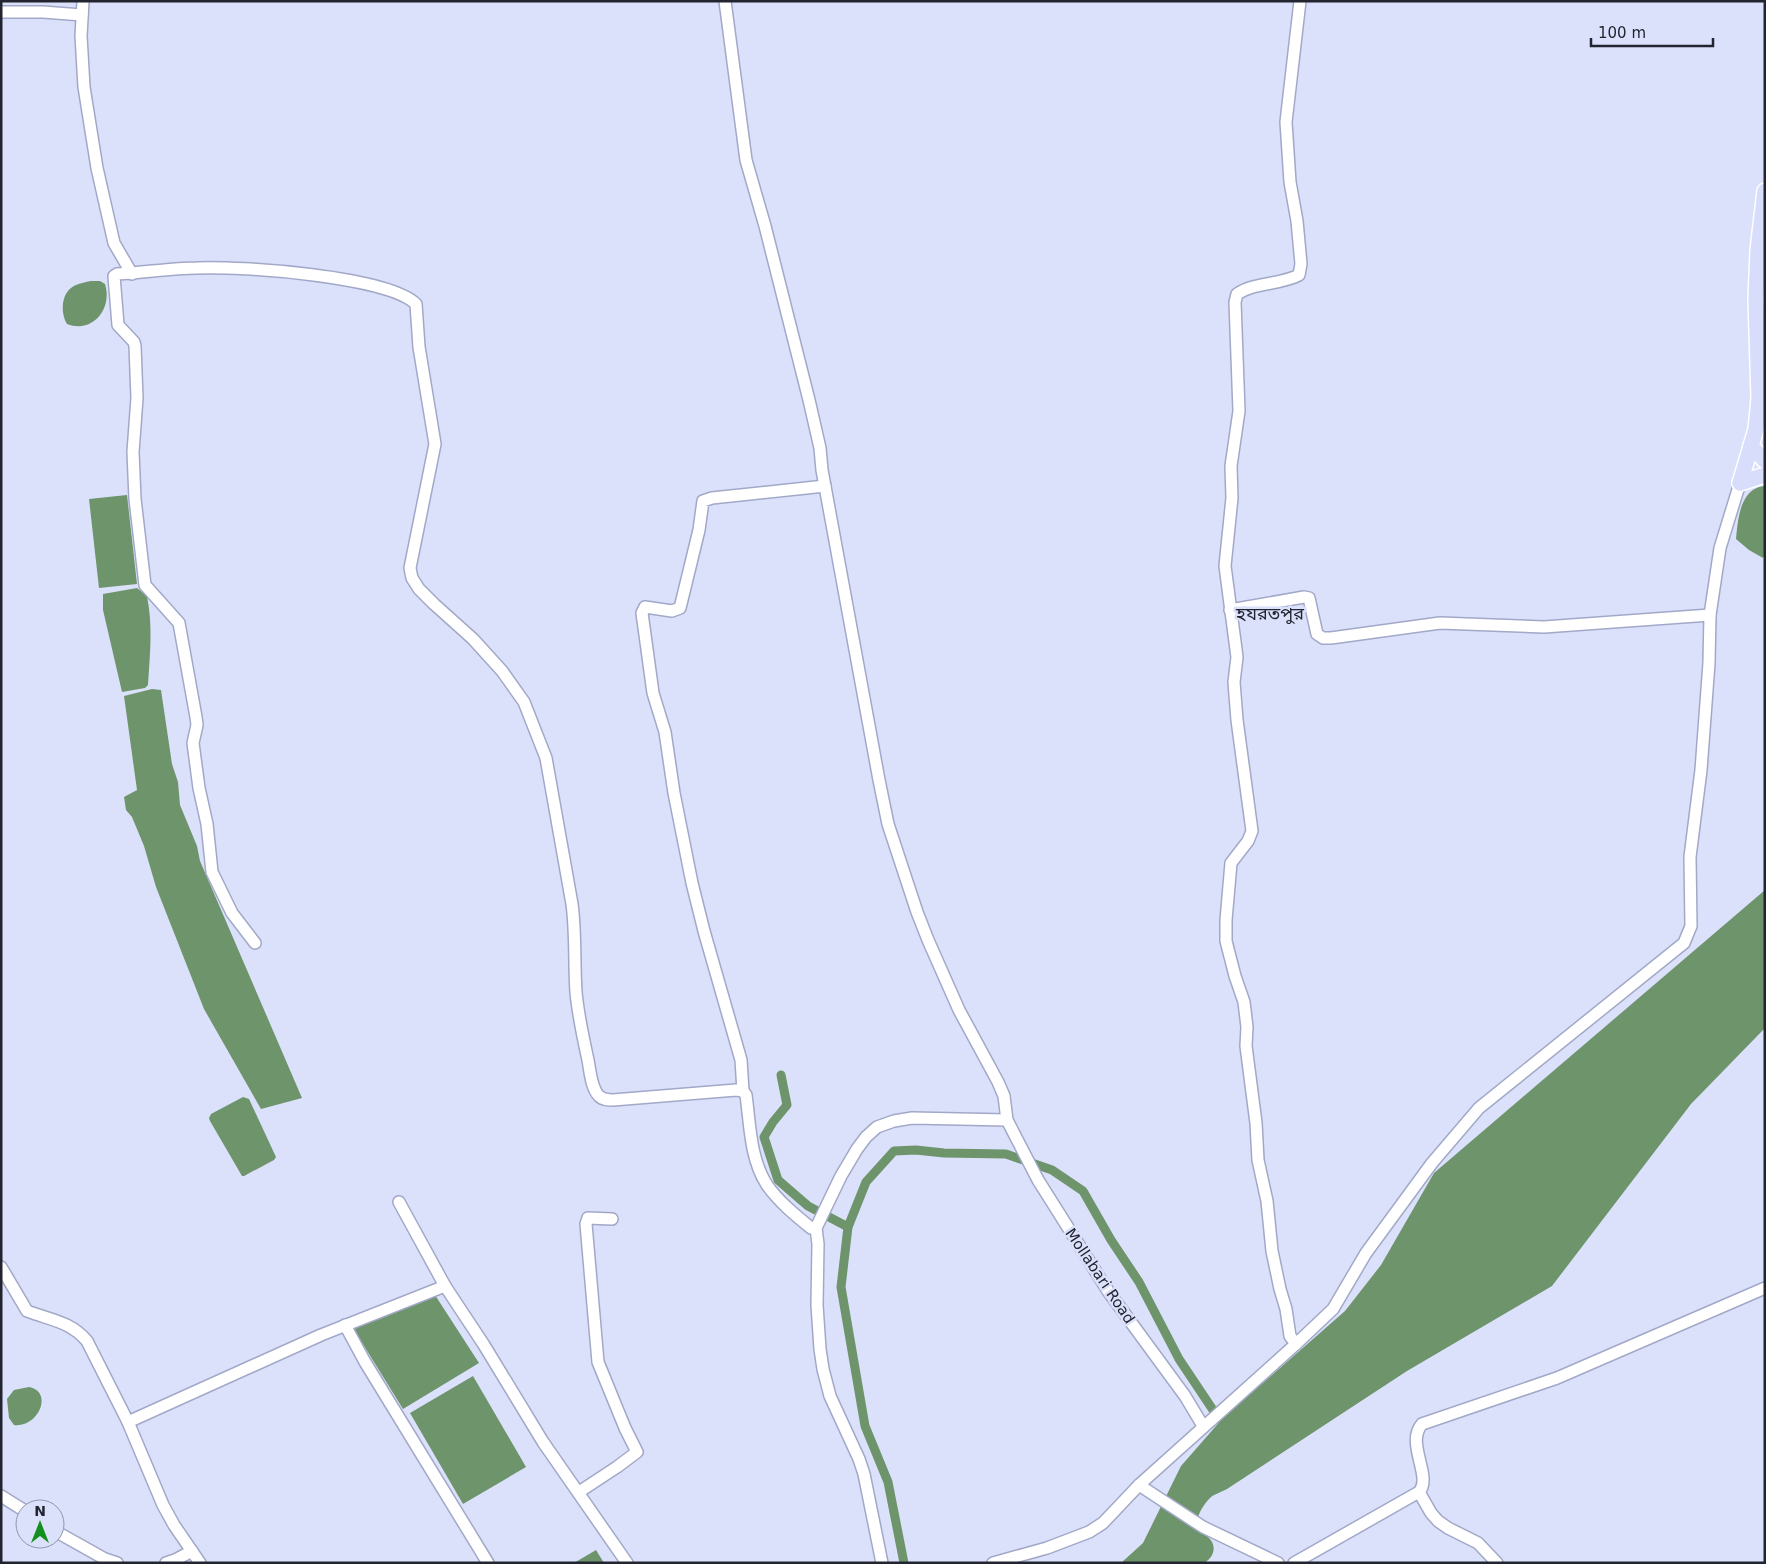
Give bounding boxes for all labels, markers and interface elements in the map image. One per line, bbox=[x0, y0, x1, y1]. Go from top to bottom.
scale bar bbox=[1591, 15, 1714, 47]
text: 100 m bbox=[1598, 24, 1646, 42]
district label: হযরতপুর bbox=[1235, 603, 1304, 625]
street label: Mollabari Road bbox=[1061, 1225, 1139, 1327]
north arrow bbox=[15, 1499, 65, 1549]
text: N bbox=[34, 1503, 46, 1519]

